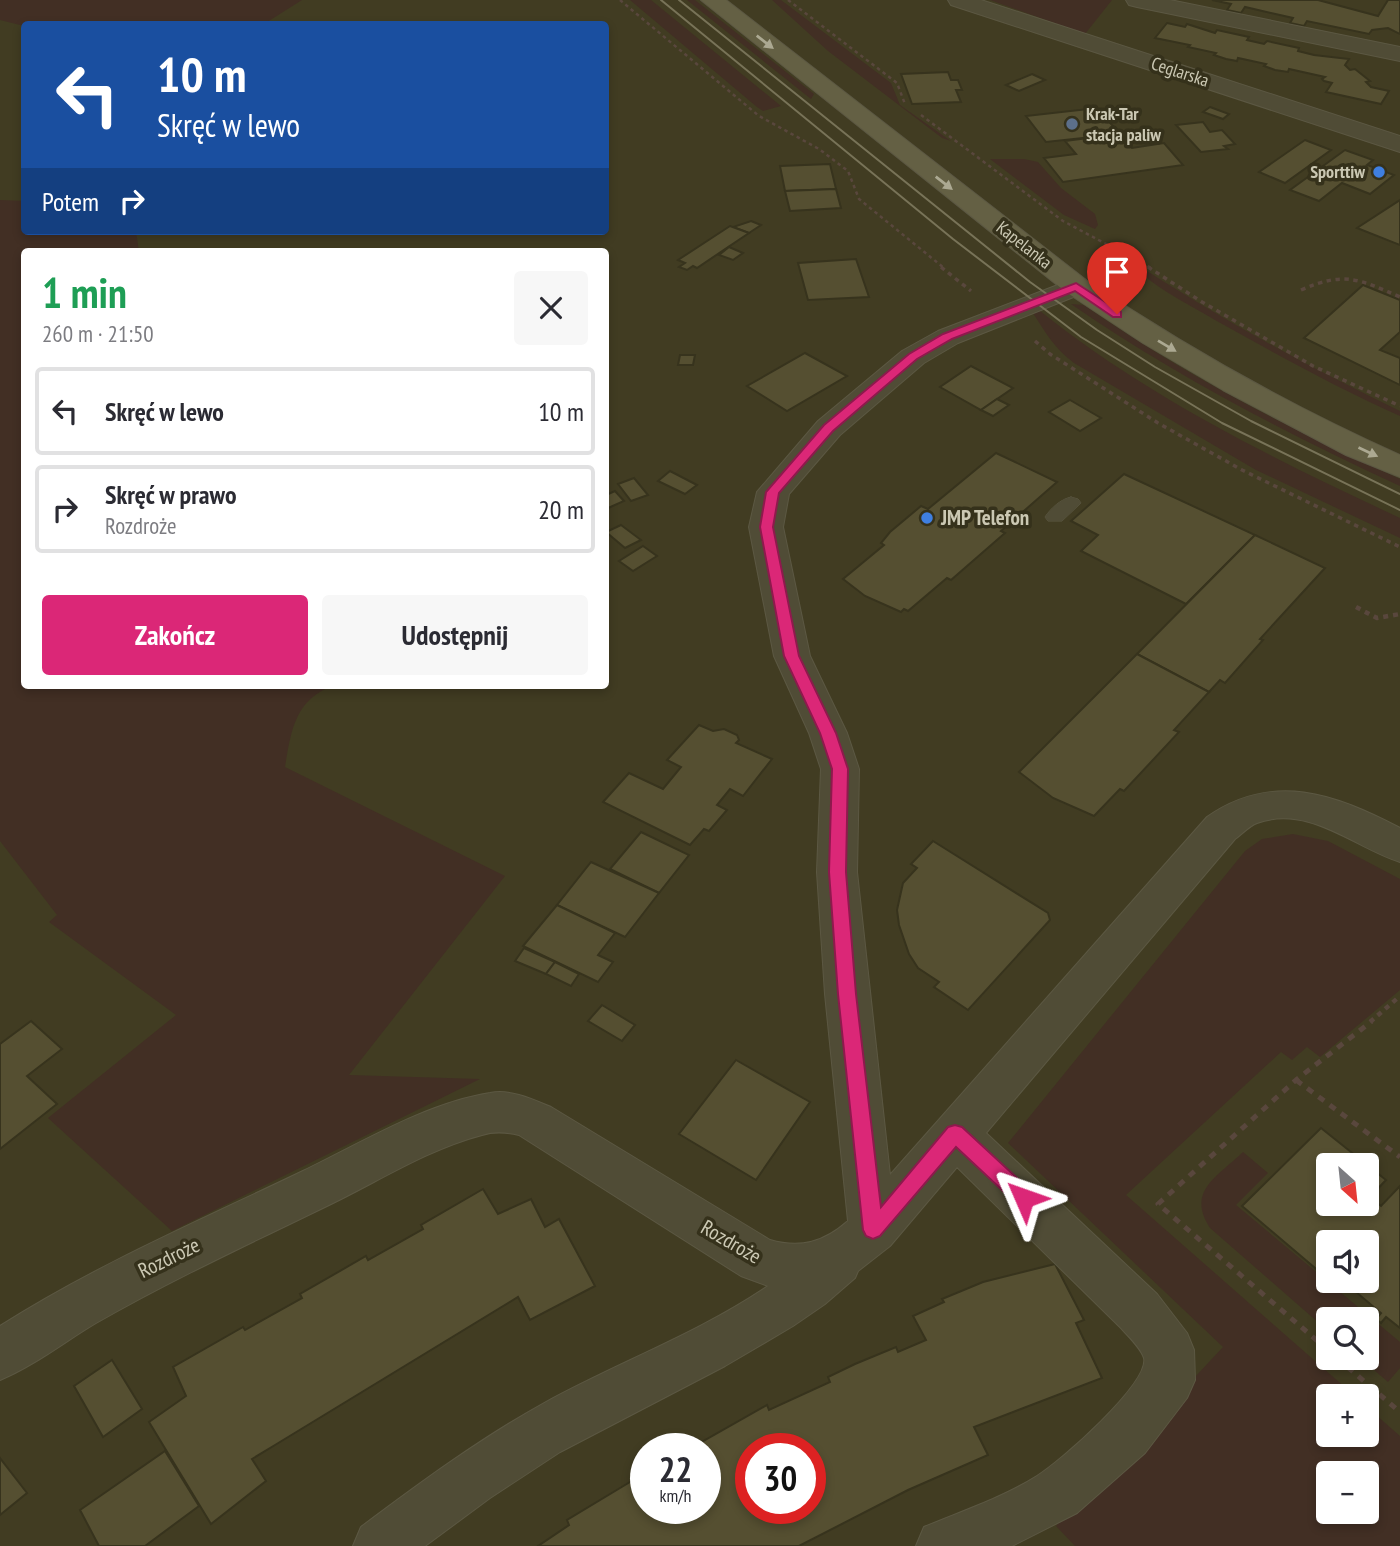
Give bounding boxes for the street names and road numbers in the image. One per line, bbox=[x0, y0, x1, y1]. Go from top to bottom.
street label: Ceglarska bbox=[1148, 51, 1212, 92]
street label: Kapelanka bbox=[992, 216, 1057, 274]
street label: Rozdroże bbox=[696, 1214, 766, 1270]
street label: Rozdroże bbox=[134, 1231, 204, 1284]

